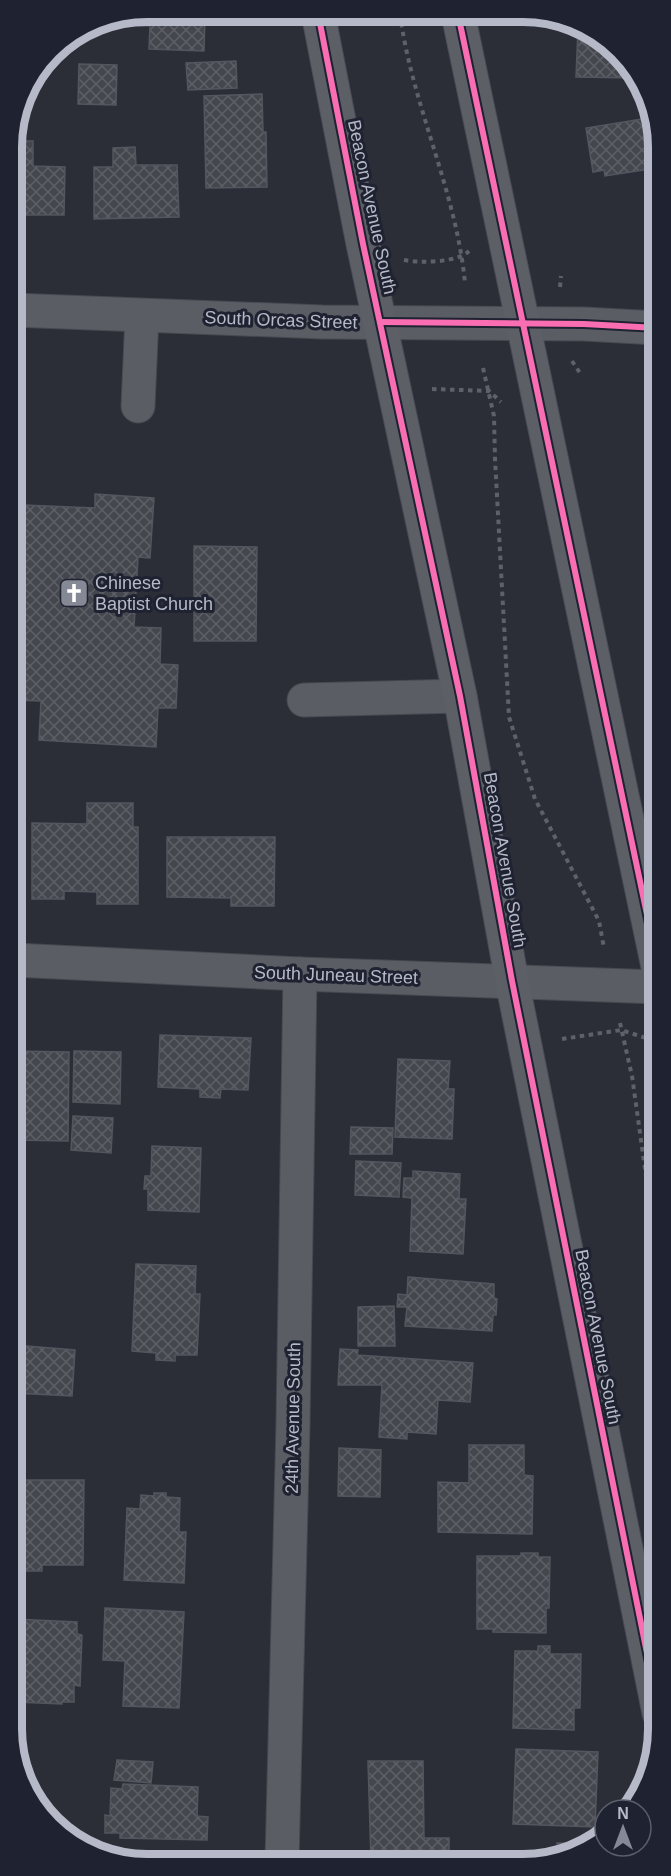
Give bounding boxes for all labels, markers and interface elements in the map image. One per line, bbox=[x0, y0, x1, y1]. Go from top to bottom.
street label: Beacon Avenue South bbox=[344, 118, 400, 296]
street label: South Orcas Street bbox=[204, 307, 358, 333]
place label: Chinese Baptist Church bbox=[95, 573, 213, 614]
church icon: Chinese Baptist Church bbox=[58, 577, 90, 609]
street label: Beacon Avenue South bbox=[480, 771, 530, 949]
street label: South Juneau Street bbox=[254, 962, 418, 988]
street label: Beacon Avenue South bbox=[571, 1248, 625, 1426]
street label: 24th Avenue South bbox=[282, 1342, 304, 1494]
north arrow bbox=[593, 1798, 653, 1858]
text: N bbox=[617, 1805, 629, 1822]

